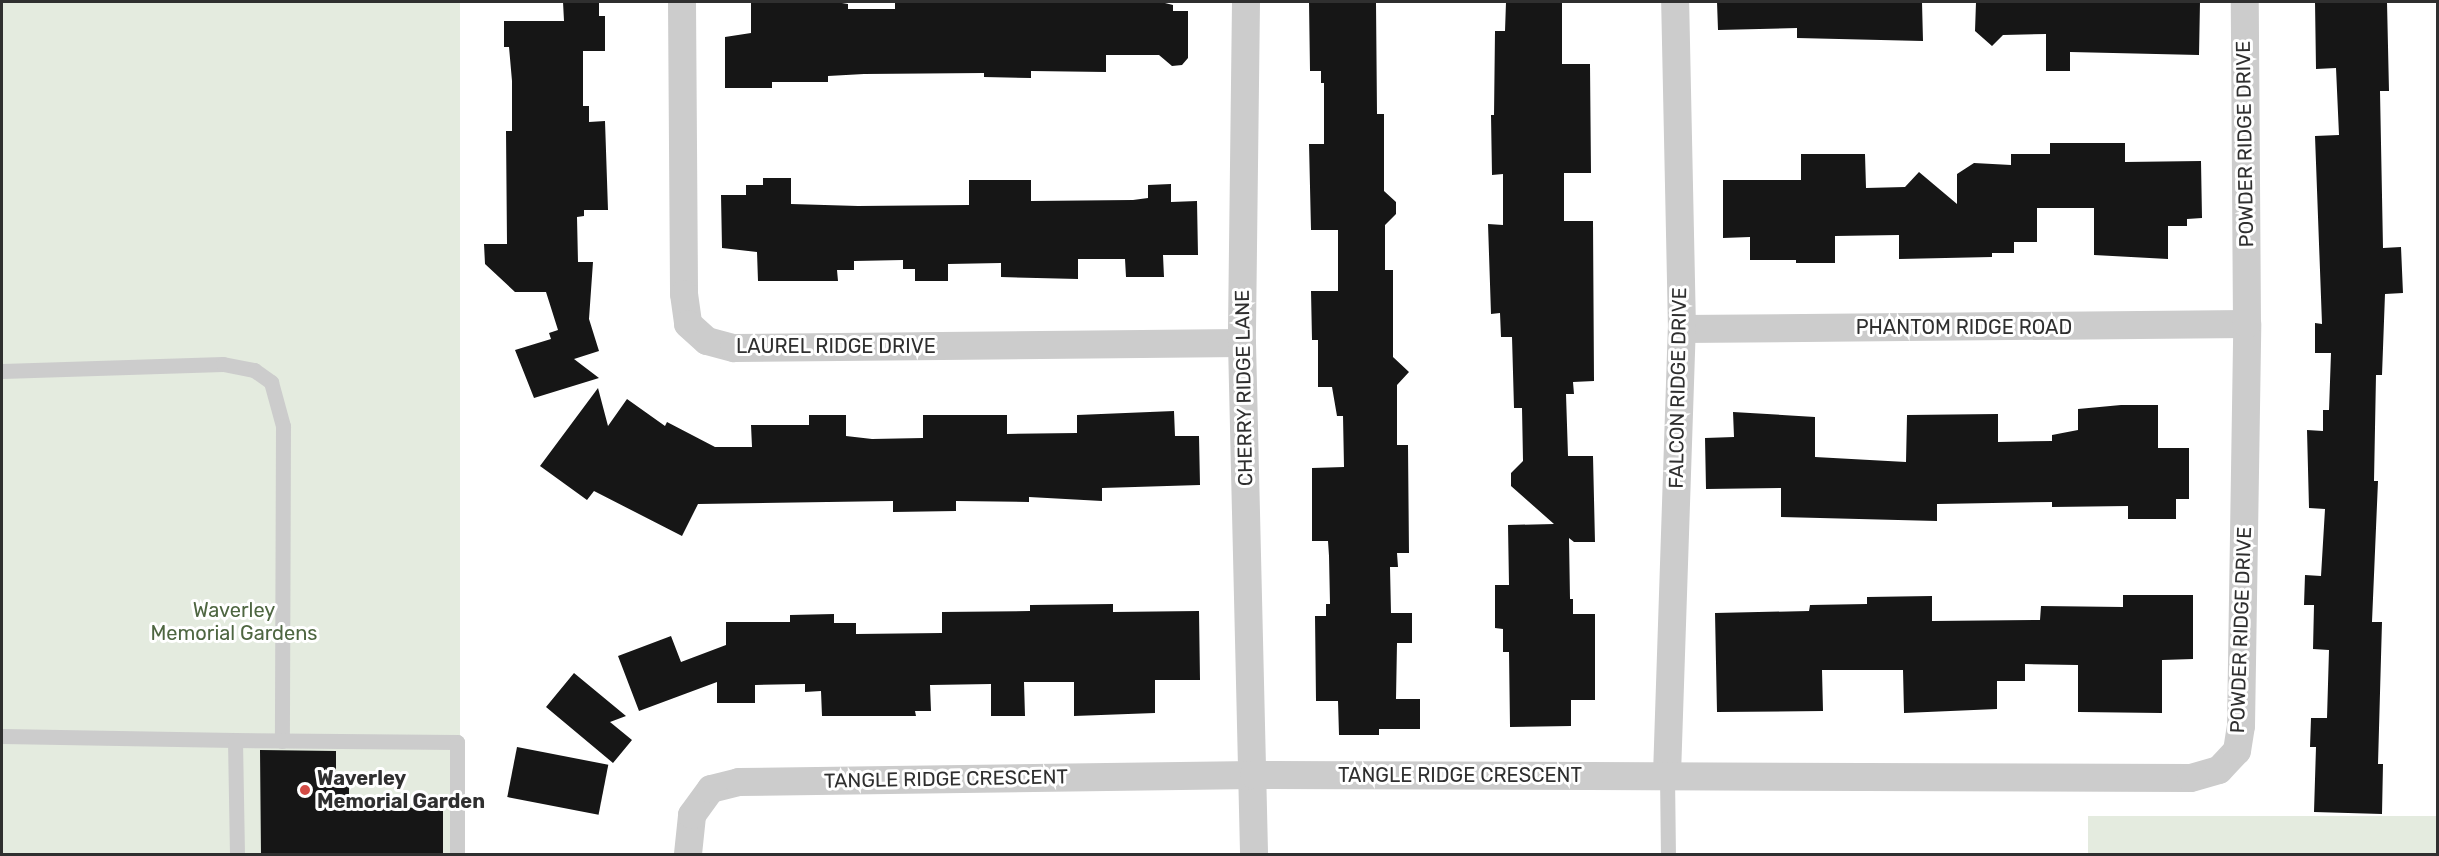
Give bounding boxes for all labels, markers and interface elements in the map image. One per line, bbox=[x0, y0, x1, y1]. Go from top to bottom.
street label: POWDER RIDGE DRIVE bbox=[2231, 40, 2259, 248]
street label: FALCON RIDGE DRIVE bbox=[1664, 287, 1692, 489]
street label: CHERRY RIDGE LANE bbox=[1230, 289, 1258, 487]
street label: PHANTOM RIDGE ROAD bbox=[1856, 315, 2072, 339]
street label: LAUREL RIDGE DRIVE bbox=[736, 334, 936, 358]
street label: POWDER RIDGE DRIVE bbox=[2225, 526, 2257, 734]
park label: Waverley Memorial Gardens bbox=[150, 599, 318, 646]
street label: TANGLE RIDGE CRESCENT bbox=[1338, 763, 1582, 787]
street label: TANGLE RIDGE CRESCENT bbox=[824, 765, 1068, 793]
place label: Waverley Memorial Garden bbox=[317, 766, 485, 813]
marker: Waverley Memorial Garden bbox=[298, 783, 312, 797]

